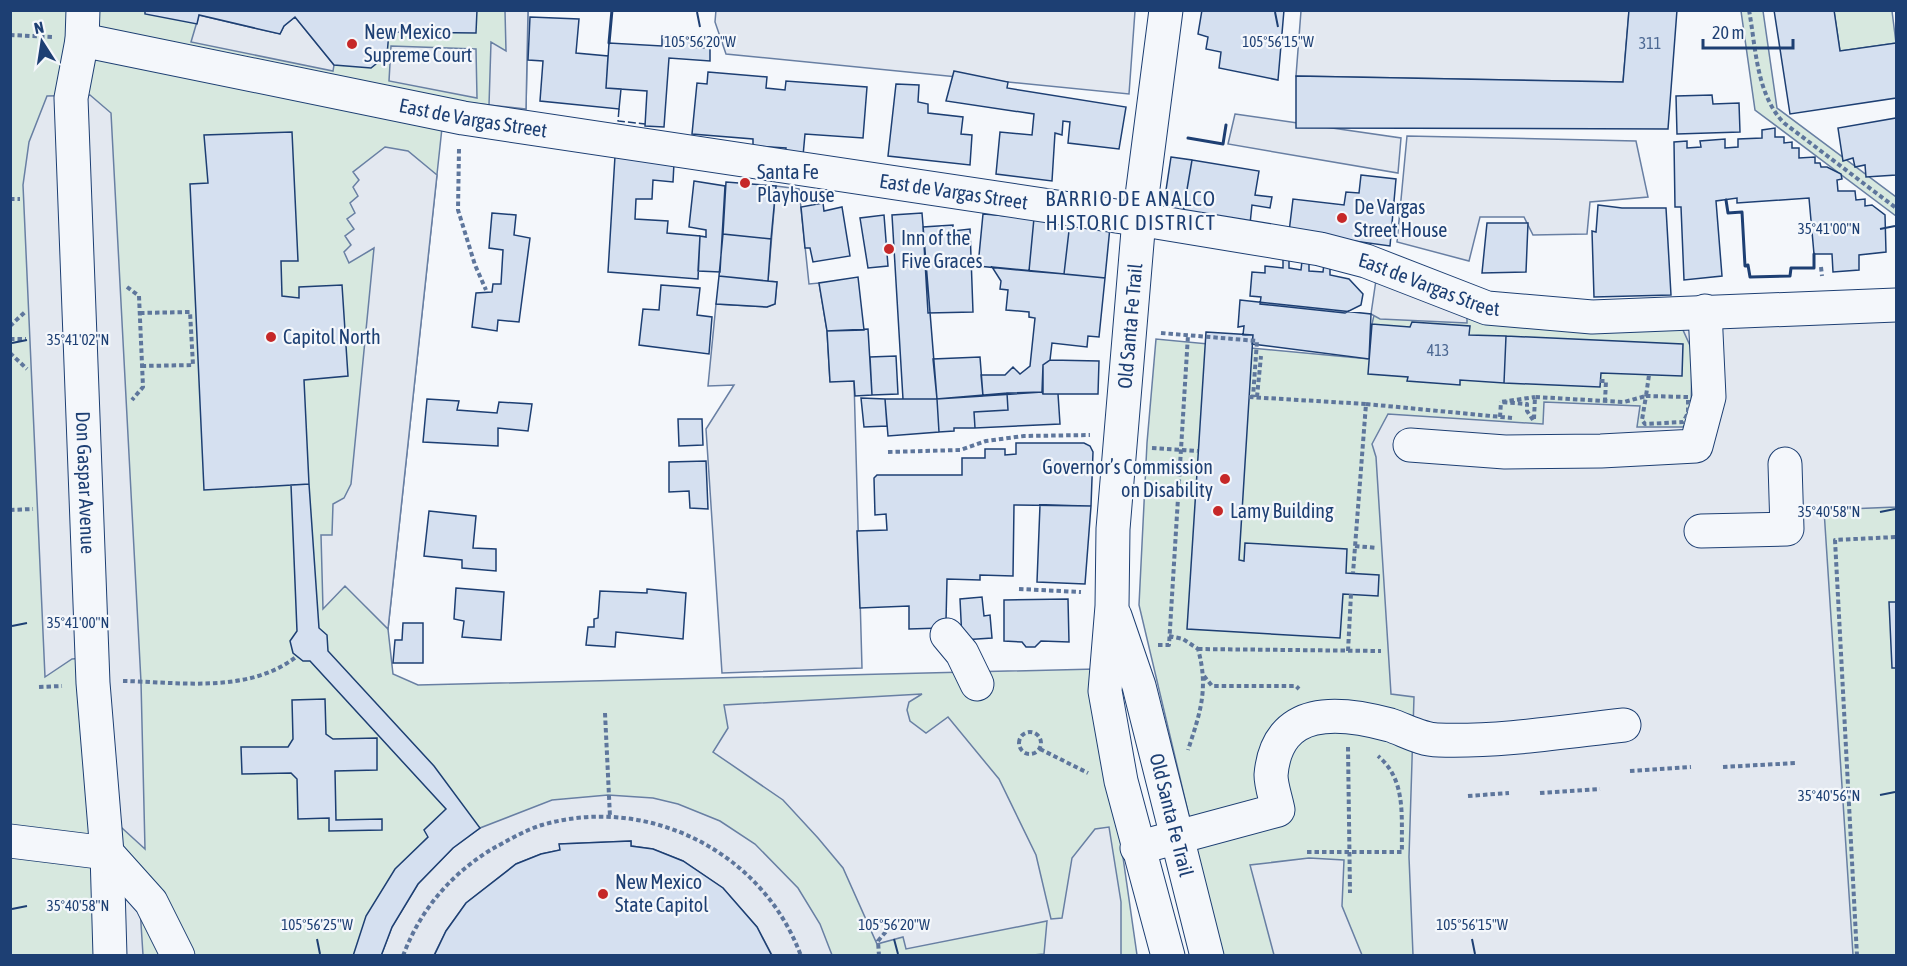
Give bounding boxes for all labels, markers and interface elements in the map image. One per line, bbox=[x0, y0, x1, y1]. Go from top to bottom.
north arrow bbox=[12, 12, 72, 72]
scale bar bbox=[1703, 12, 1793, 50]
text: N bbox=[32, 18, 45, 37]
place label: New Mexico Supreme Court bbox=[364, 20, 472, 66]
text: 20 m bbox=[1712, 22, 1744, 43]
text: 105°56'20"W bbox=[664, 33, 736, 50]
text: 105°56'15"W bbox=[1242, 33, 1314, 50]
house number: 311 bbox=[1639, 34, 1661, 52]
marker: New Mexico Supreme Court bbox=[345, 37, 359, 51]
street label: East de Vargas Street bbox=[397, 93, 549, 142]
place label: Santa Fe Playhouse bbox=[757, 160, 835, 206]
street label: East de Vargas Street bbox=[878, 169, 1030, 214]
marker: Santa Fe Playhouse bbox=[738, 176, 752, 190]
district label: BARRIO DE ANALCO HISTORIC DISTRICT bbox=[1045, 186, 1217, 234]
place label: De Vargas Street House bbox=[1354, 195, 1447, 241]
marker: De Vargas Street House bbox=[1335, 211, 1349, 225]
text: 35°41'00"N bbox=[1798, 220, 1860, 237]
place label: Inn of the Five Graces bbox=[901, 226, 982, 272]
marker: Inn of the Five Graces bbox=[882, 242, 896, 256]
street label: East de Vargas Street bbox=[1356, 248, 1501, 320]
street label: Old Santa Fe Trail bbox=[1113, 262, 1147, 390]
place label: Capitol North bbox=[283, 325, 381, 348]
marker: Capitol North bbox=[264, 330, 278, 344]
text: 35°41'02"N bbox=[47, 331, 109, 348]
house number: 413 bbox=[1427, 341, 1449, 359]
street label: Don Gaspar Avenue bbox=[72, 411, 100, 555]
place label: Governor’s Commission on Disability bbox=[1042, 455, 1213, 501]
marker: Governor’s Commission on Disability bbox=[1218, 472, 1232, 486]
place label: Lamy Building bbox=[1230, 499, 1334, 522]
text: 35°40'58"N bbox=[1798, 503, 1860, 520]
marker: Lamy Building bbox=[1211, 504, 1225, 518]
text: 35°41'00"N bbox=[47, 614, 109, 631]
street label: Old Santa Fe Trail bbox=[1145, 751, 1199, 879]
text: 35°40'56"N bbox=[1798, 787, 1860, 804]
place label: New Mexico State Capitol bbox=[615, 870, 709, 916]
marker: New Mexico State Capitol bbox=[596, 887, 610, 901]
text: 35°40'58"N bbox=[47, 897, 109, 914]
text: 105°56'25"W bbox=[281, 916, 353, 933]
text: 105°56'20"W bbox=[858, 916, 930, 933]
text: 105°56'15"W bbox=[1436, 916, 1508, 933]

